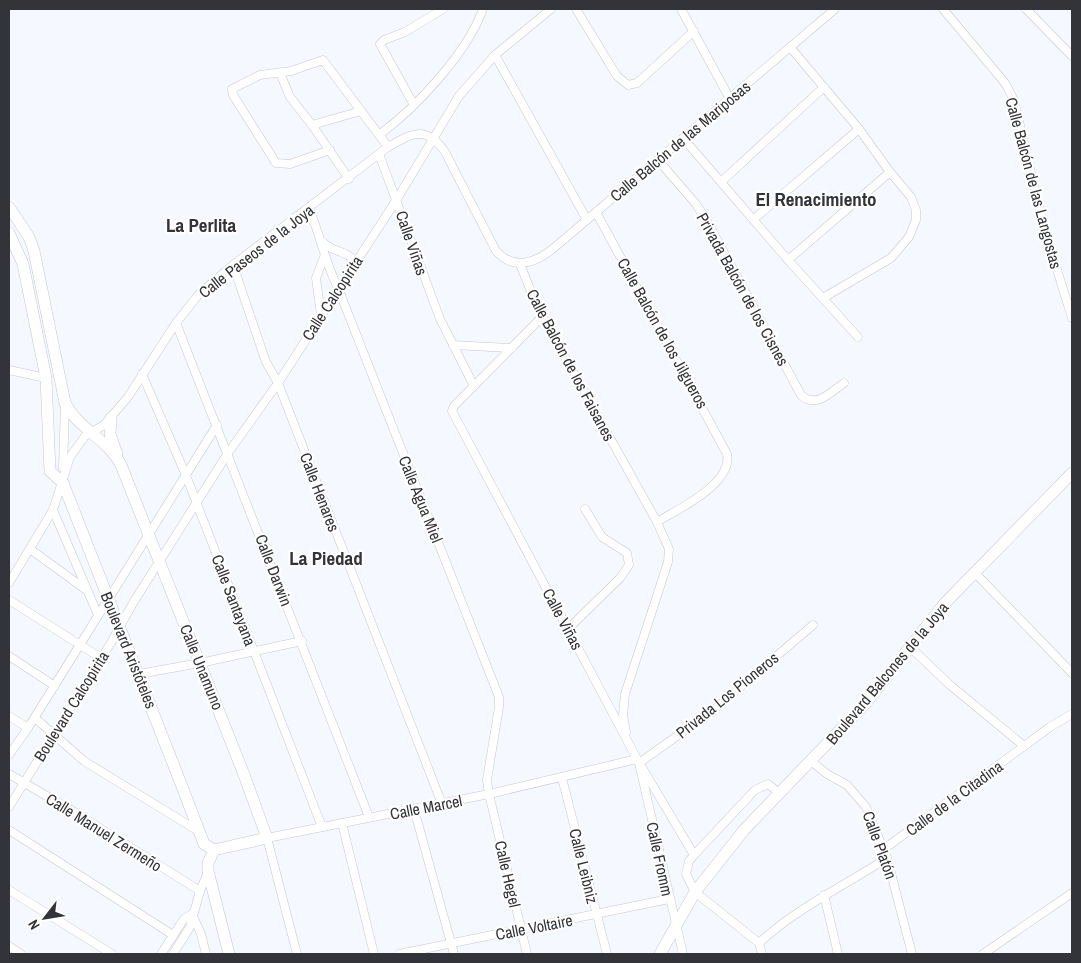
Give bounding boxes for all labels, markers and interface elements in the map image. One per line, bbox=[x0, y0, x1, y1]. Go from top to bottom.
street label: Calle Balcón de las Mariposas bbox=[605, 76, 755, 206]
street label: Calle Balcón de las Langostas bbox=[1001, 95, 1067, 271]
district label: El Renacimiento bbox=[755, 186, 877, 212]
street label: Calle Paseos de la Joya bbox=[194, 199, 319, 303]
street label: Calle Viñas bbox=[391, 208, 433, 278]
street label: Privada Balcón de los Cisnes bbox=[692, 208, 794, 370]
district label: La Perlita bbox=[166, 212, 236, 238]
street label: Calle Calcopirita bbox=[296, 251, 368, 345]
street label: Calle Balcón de los Jilgueros bbox=[612, 254, 714, 412]
street label: Calle Balcón de los Faisanes bbox=[522, 285, 620, 445]
street label: Calle Henares bbox=[295, 449, 345, 535]
street label: Calle Agua Miel bbox=[394, 452, 448, 546]
street label: Calle Darwin bbox=[250, 531, 298, 609]
district label: La Piedad bbox=[289, 545, 363, 571]
street label: Calle Santayana bbox=[206, 551, 262, 650]
street label: Calle Viñas bbox=[538, 584, 588, 654]
street label: Boulevard Aristóteles bbox=[96, 588, 162, 712]
street label: Boulevard Balcones de la Joya bbox=[821, 596, 954, 749]
street label: Calle Unamuno bbox=[175, 621, 229, 713]
street label: Boulevard Calcopirita bbox=[28, 646, 114, 765]
street label: Privada Los Pioneros bbox=[671, 647, 783, 743]
street label: Calle de la Citadina bbox=[901, 755, 1008, 841]
street label: Calle Manuel Zermeño bbox=[42, 788, 166, 876]
street label: Calle Marcel bbox=[388, 789, 464, 825]
street label: Calle Platón bbox=[858, 808, 902, 882]
street label: Calle Fromm bbox=[641, 820, 679, 898]
street label: Calle Leibniz bbox=[564, 826, 604, 906]
street label: Calle Hegel bbox=[490, 838, 526, 910]
north arrow bbox=[20, 893, 70, 943]
street label: Calle Voltaire bbox=[494, 909, 574, 945]
text: N bbox=[24, 917, 44, 933]

